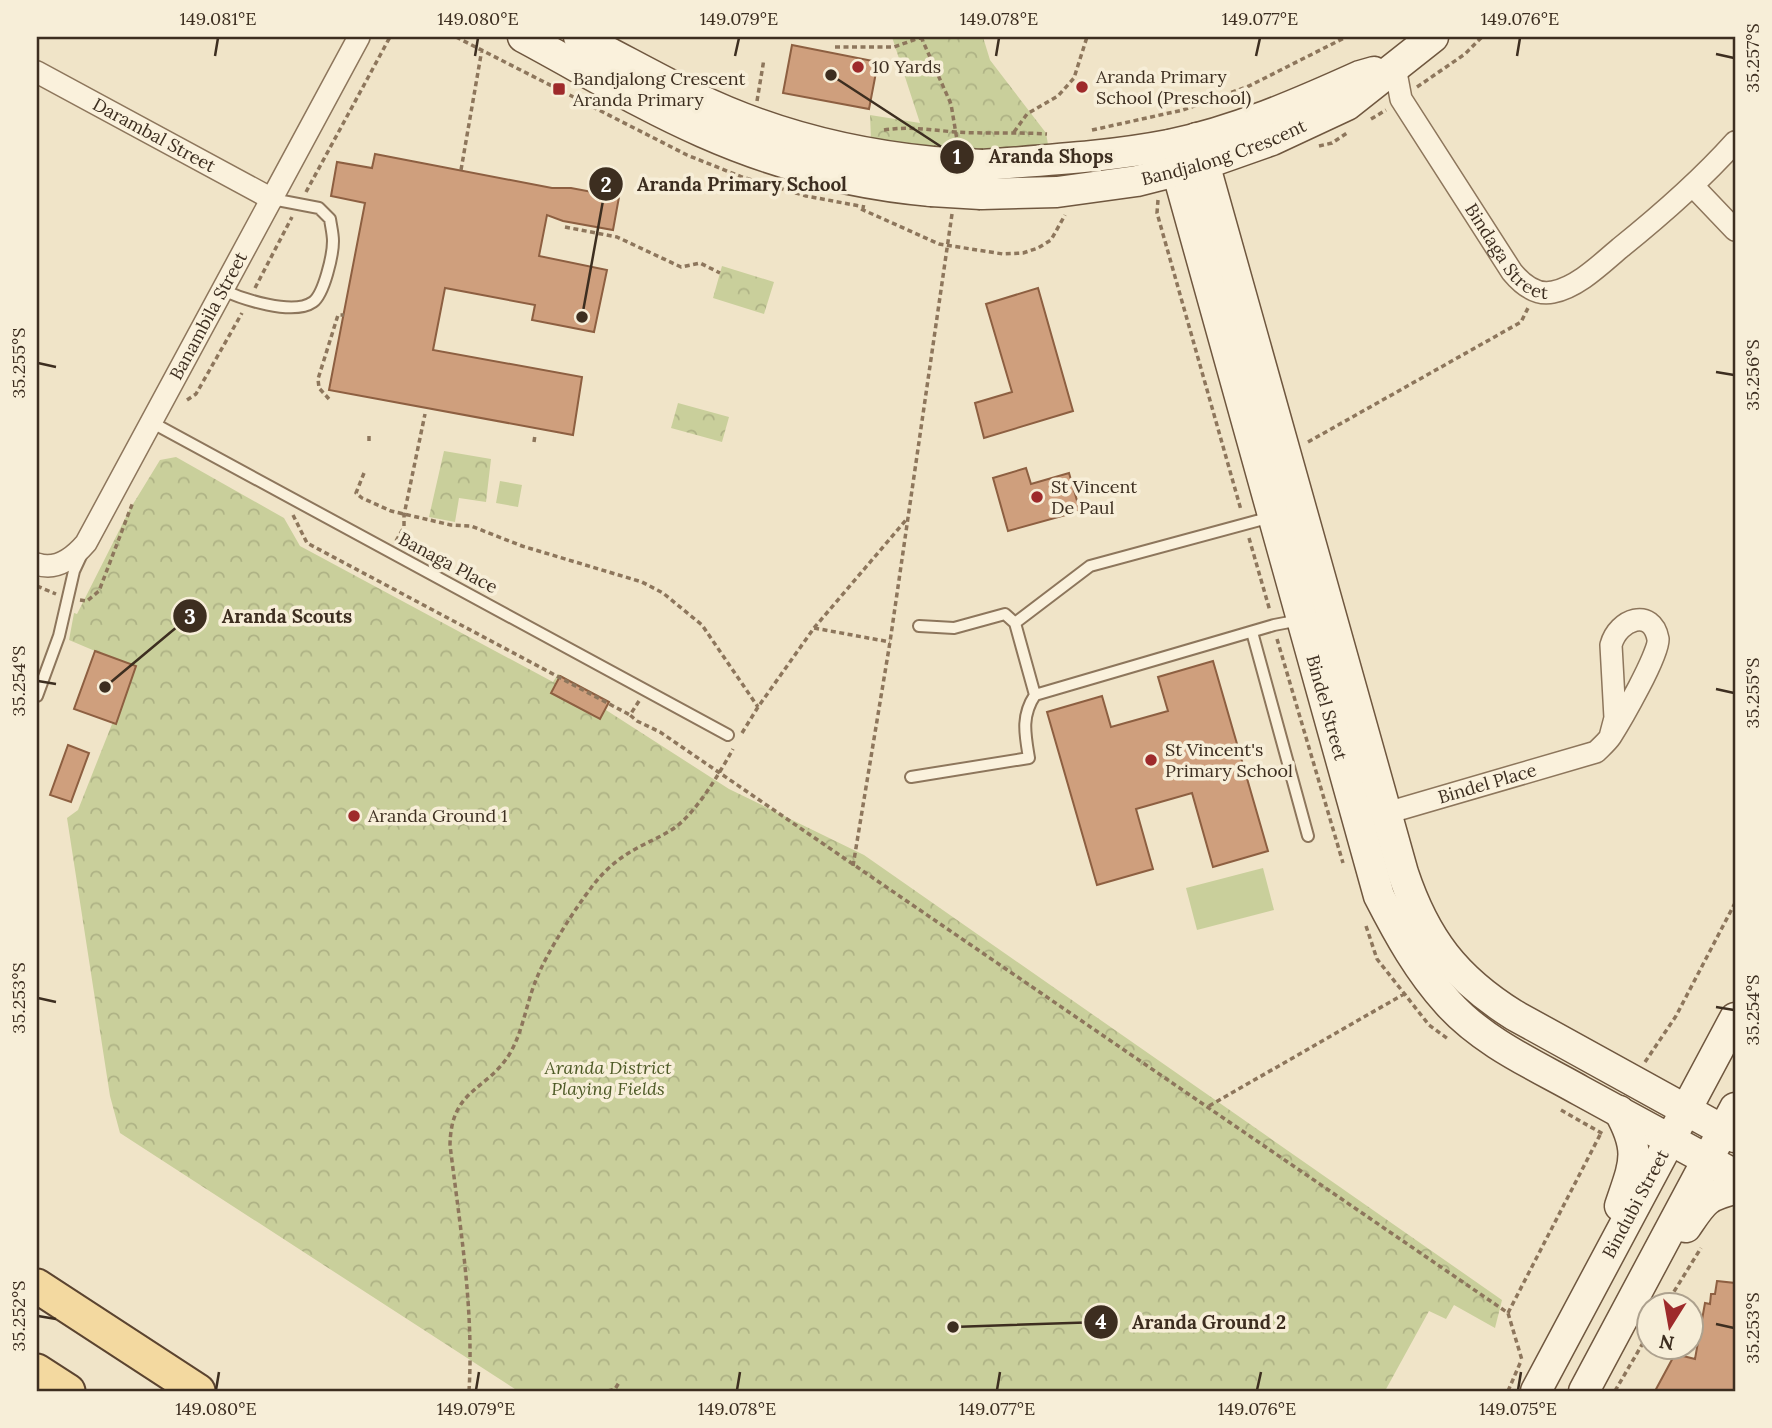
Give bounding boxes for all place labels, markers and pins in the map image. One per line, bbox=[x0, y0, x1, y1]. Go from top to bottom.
place label: 10 Yards bbox=[872, 55, 941, 78]
marker: 10 Yards bbox=[850, 59, 866, 75]
place label: Aranda Primary School (Preschool) bbox=[1095, 65, 1251, 109]
place label: Bandjalong Crescent Aranda Primary bbox=[572, 67, 746, 111]
marker: Aranda Primary School (Preschool) bbox=[1074, 79, 1090, 95]
marker: Bandjalong Crescent Aranda Primary bbox=[551, 81, 567, 97]
callout: Aranda Shops bbox=[940, 137, 1127, 177]
callout: Aranda Primary School bbox=[588, 164, 861, 204]
place label: St Vincent De Paul bbox=[1051, 475, 1137, 519]
marker: St Vincent De Paul bbox=[1029, 489, 1045, 505]
callout: Aranda Scouts bbox=[173, 596, 366, 636]
place label: St Vincent's Primary School bbox=[1165, 738, 1293, 782]
marker: St Vincent's Primary School bbox=[1143, 752, 1159, 768]
place label: Aranda Ground 1 bbox=[367, 804, 508, 827]
marker: Aranda Ground 1 bbox=[346, 808, 362, 824]
callout: Aranda Ground 2 bbox=[1083, 1302, 1300, 1342]

